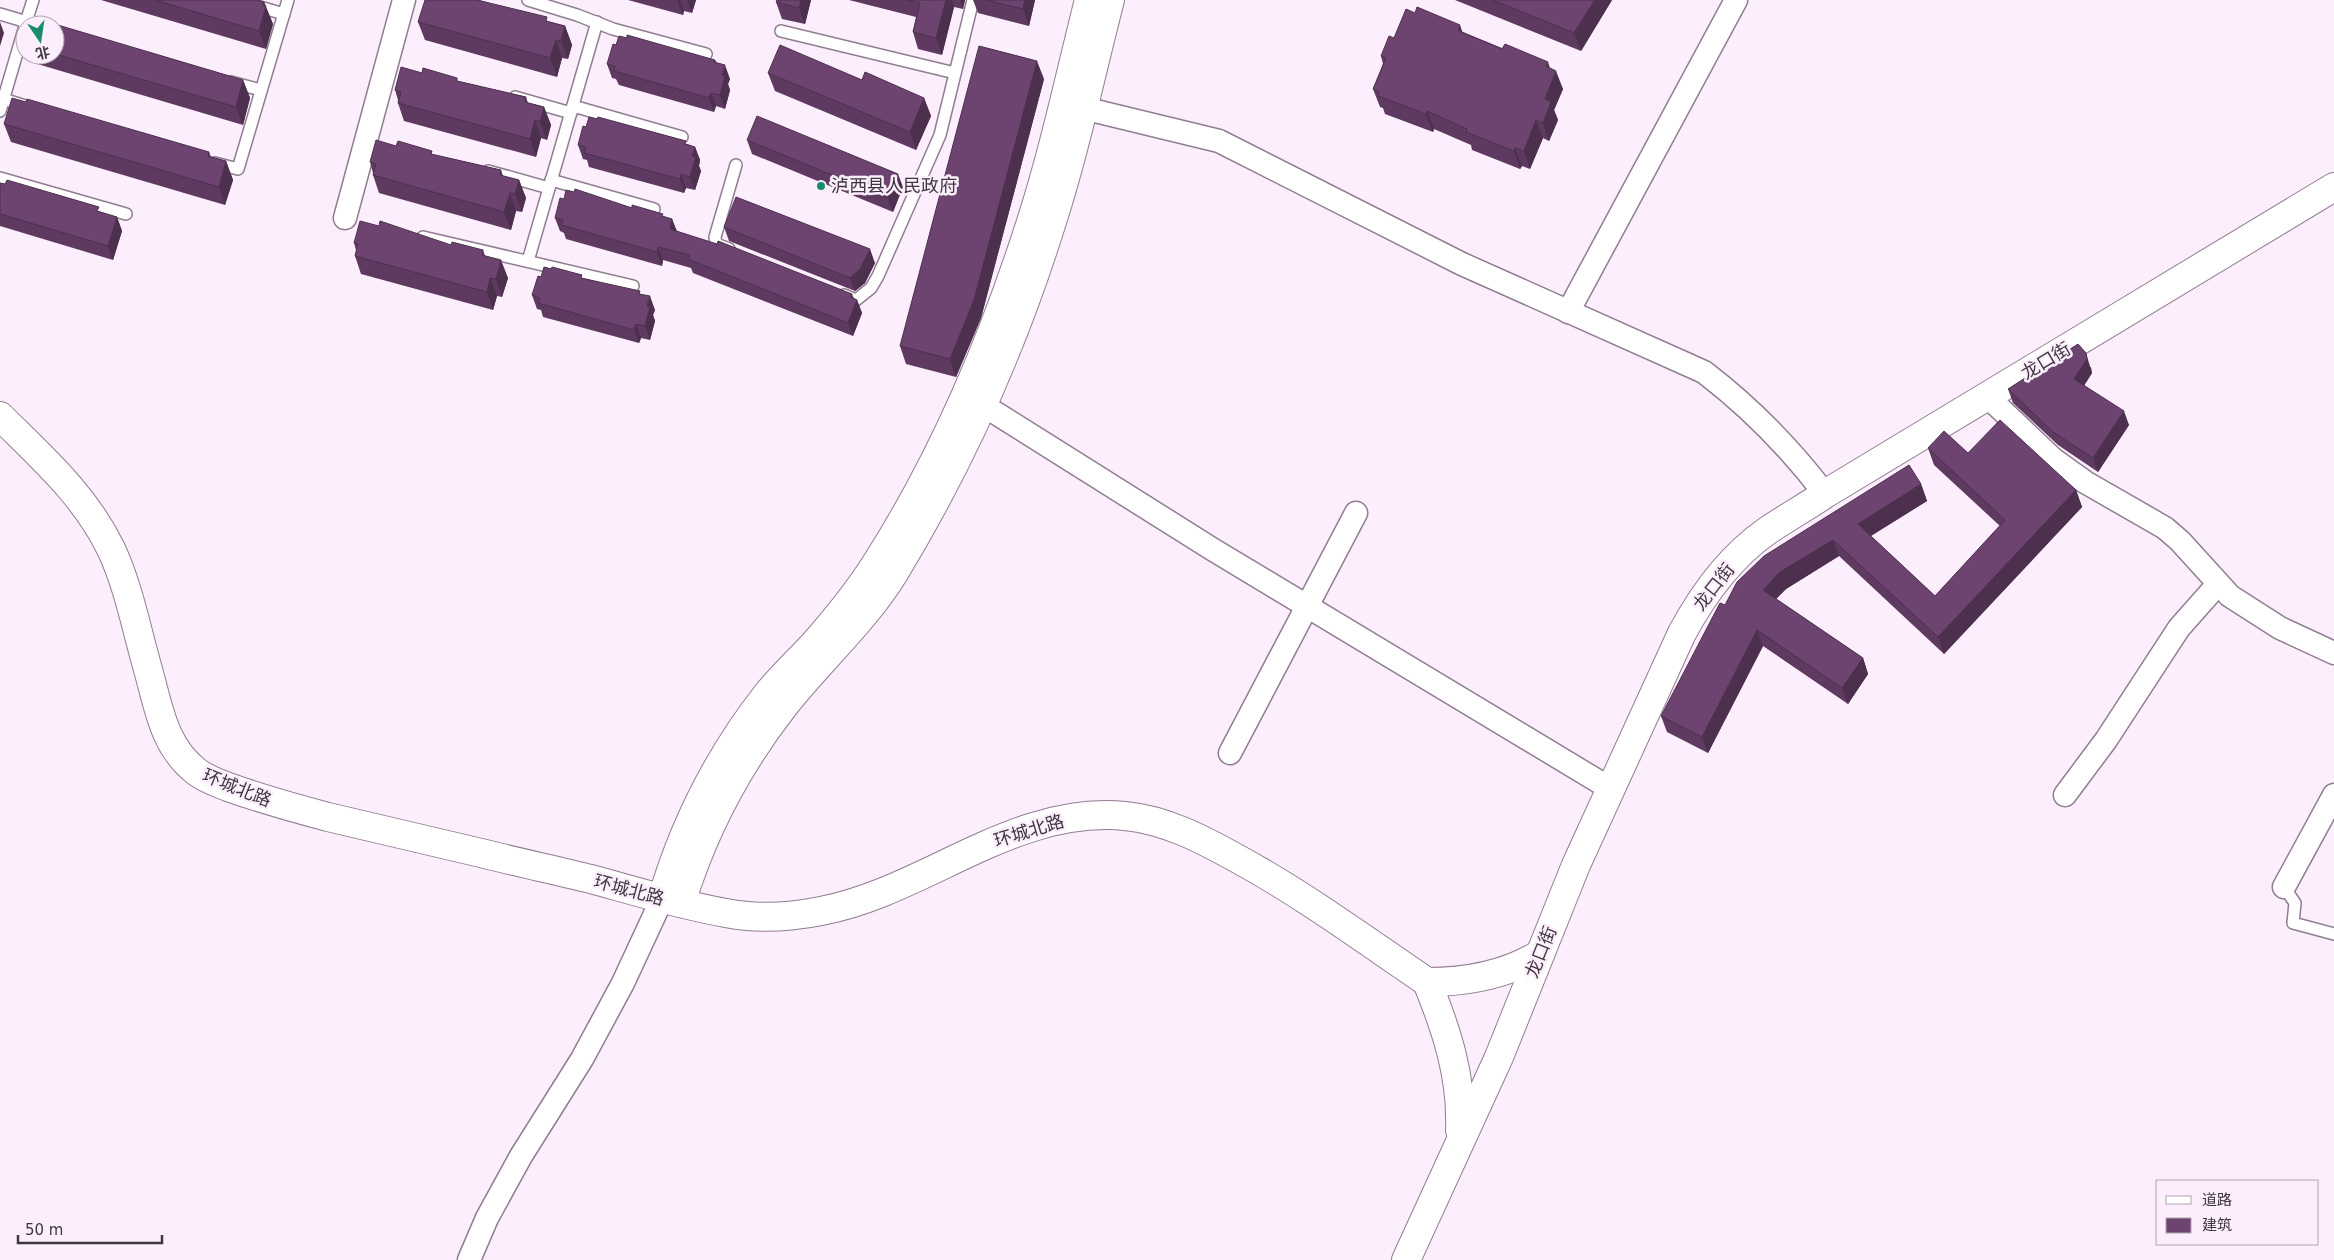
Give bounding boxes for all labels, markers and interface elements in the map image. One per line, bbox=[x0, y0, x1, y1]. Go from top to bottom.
north arrow bbox=[15, 15, 65, 65]
text: 北 bbox=[34, 43, 52, 62]
place label: 泸西县人民政府 bbox=[831, 175, 957, 196]
marker: 泸西县人民政府 bbox=[815, 180, 827, 192]
street label: 龙口街 bbox=[2017, 338, 2074, 383]
street label: 龙口街 bbox=[1689, 559, 1739, 614]
street label: 环城北路 bbox=[200, 764, 274, 811]
street label: 环城北路 bbox=[991, 810, 1066, 851]
street label: 环城北路 bbox=[592, 870, 667, 909]
street label: 龙口街 bbox=[1521, 923, 1560, 981]
legend bbox=[2156, 1180, 2319, 1245]
text: 道路 bbox=[2202, 1191, 2232, 1209]
scale bar bbox=[18, 1212, 161, 1244]
text: 建筑 bbox=[2202, 1216, 2232, 1234]
text: 50 m bbox=[25, 1221, 63, 1239]

